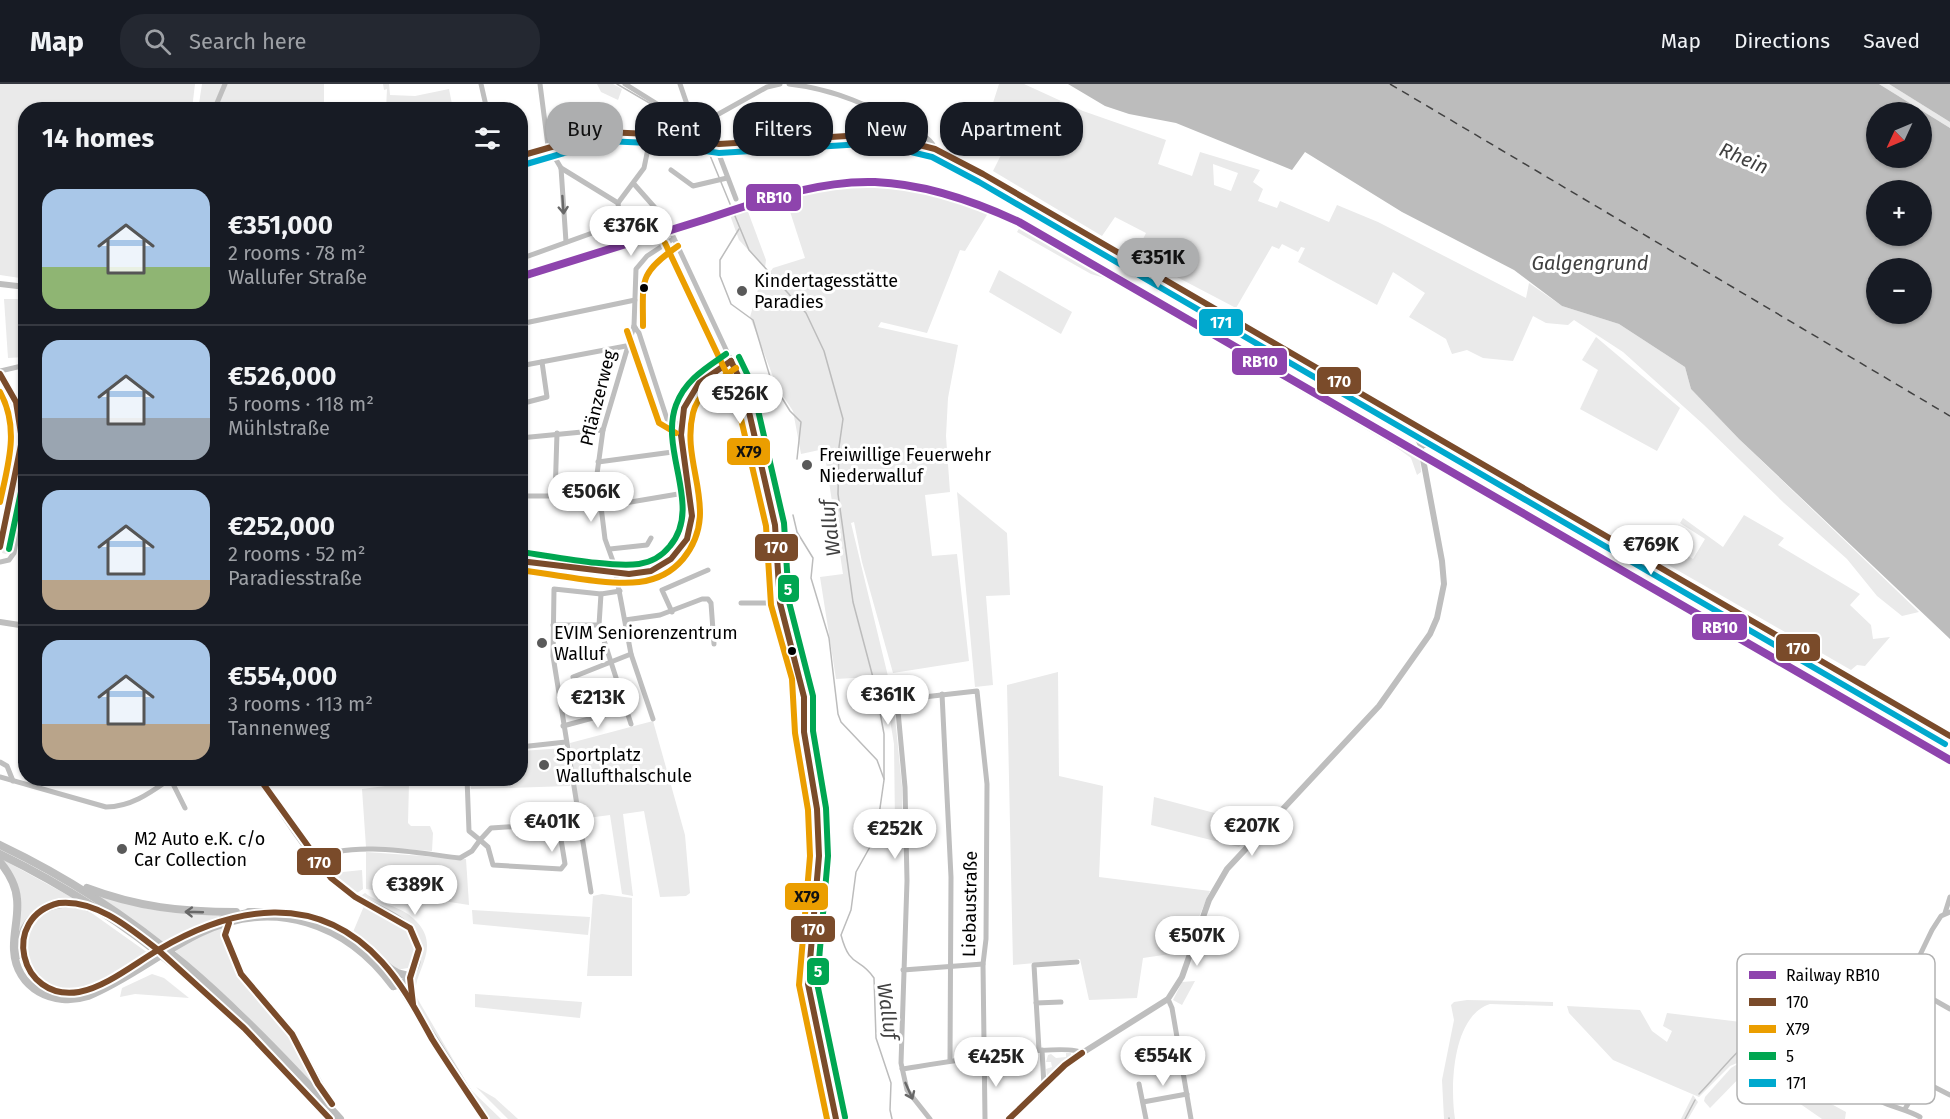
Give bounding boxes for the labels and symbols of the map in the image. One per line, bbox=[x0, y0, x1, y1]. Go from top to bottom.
north arrow bbox=[1866, 102, 1932, 168]
water label: Rhein bbox=[1716, 137, 1772, 179]
line badge: RB10 bbox=[745, 183, 802, 212]
text: RB10 bbox=[756, 188, 792, 207]
one-way arrow bbox=[558, 195, 569, 215]
pin: €376K bbox=[589, 206, 673, 257]
pin: €351K bbox=[1116, 238, 1200, 289]
water label: Galgengrund bbox=[1531, 251, 1649, 275]
place label: Kindertagesstätte Paradies bbox=[754, 270, 898, 313]
unlabelled marker bbox=[638, 282, 650, 294]
marker: Kindertagesstätte Paradies bbox=[735, 284, 749, 298]
line badge: 171 bbox=[1198, 308, 1244, 337]
text: 171 bbox=[1210, 313, 1232, 332]
street label: Pflänzerweg bbox=[575, 347, 621, 448]
line badge: RB10 bbox=[1231, 347, 1288, 376]
text: RB10 bbox=[1242, 352, 1278, 371]
line badge: 170 bbox=[1316, 366, 1362, 395]
text: 170 bbox=[1327, 372, 1351, 391]
pin: €526K bbox=[698, 374, 782, 425]
line badge: X79 bbox=[726, 437, 771, 466]
text: X79 bbox=[735, 442, 762, 461]
place label: Freiwillige Feuerwehr Niederwalluf bbox=[819, 444, 991, 487]
marker: Freiwillige Feuerwehr Niederwalluf bbox=[800, 458, 814, 472]
pin: €506K bbox=[549, 472, 633, 523]
water label: Walluf bbox=[814, 495, 845, 558]
pin: €769K bbox=[1609, 525, 1693, 576]
line badge: 170 bbox=[754, 533, 799, 562]
text: 170 bbox=[764, 538, 788, 557]
line badge: 5 bbox=[777, 574, 800, 603]
text: 5 bbox=[784, 580, 793, 599]
line badge: RB10 bbox=[1691, 613, 1748, 641]
text: RB10 bbox=[1702, 618, 1738, 637]
place label: EVIM Seniorenzentrum Walluf bbox=[554, 622, 738, 665]
line badge: 170 bbox=[1775, 633, 1821, 662]
marker: EVIM Seniorenzentrum Walluf bbox=[535, 636, 549, 650]
text: 170 bbox=[1786, 639, 1810, 658]
unlabelled marker bbox=[786, 645, 798, 657]
pin: €361K bbox=[846, 675, 930, 726]
pin: €213K bbox=[556, 678, 640, 729]
place label: Sportplatz Wallufthalschule bbox=[556, 744, 692, 787]
marker: Sportplatz Wallufthalschule bbox=[537, 758, 551, 772]
pin: €401K bbox=[510, 802, 594, 853]
pin: €207K bbox=[1210, 806, 1294, 857]
pin: €252K bbox=[853, 809, 937, 860]
place label: M2 Auto e.K. c/o Car Collection bbox=[134, 828, 265, 871]
marker: M2 Auto e.K. c/o Car Collection bbox=[115, 842, 129, 856]
line badge: 170 bbox=[296, 847, 342, 876]
street label: Liebaustraße bbox=[958, 851, 982, 957]
text: 170 bbox=[307, 853, 331, 872]
pin: €389K bbox=[373, 865, 457, 916]
line badge: X79 bbox=[784, 882, 829, 911]
text: X79 bbox=[793, 887, 820, 906]
one-way arrow bbox=[184, 906, 204, 917]
line badge: 170 bbox=[790, 915, 836, 943]
pin: €507K bbox=[1155, 916, 1239, 967]
text: 170 bbox=[801, 920, 825, 939]
legend bbox=[1737, 954, 1935, 1104]
line badge: 5 bbox=[806, 957, 830, 986]
text: 5 bbox=[814, 962, 823, 981]
text: Railway RB10 bbox=[1786, 966, 1880, 985]
water label: Walluf bbox=[872, 981, 904, 1044]
text: 170 bbox=[1786, 993, 1809, 1012]
text: X79 bbox=[1786, 1020, 1810, 1039]
pin: €554K bbox=[1121, 1036, 1205, 1087]
pin: €425K bbox=[954, 1037, 1038, 1088]
text: 5 bbox=[1786, 1047, 1794, 1066]
text: 171 bbox=[1786, 1074, 1807, 1093]
one-way arrow bbox=[904, 1082, 915, 1100]

